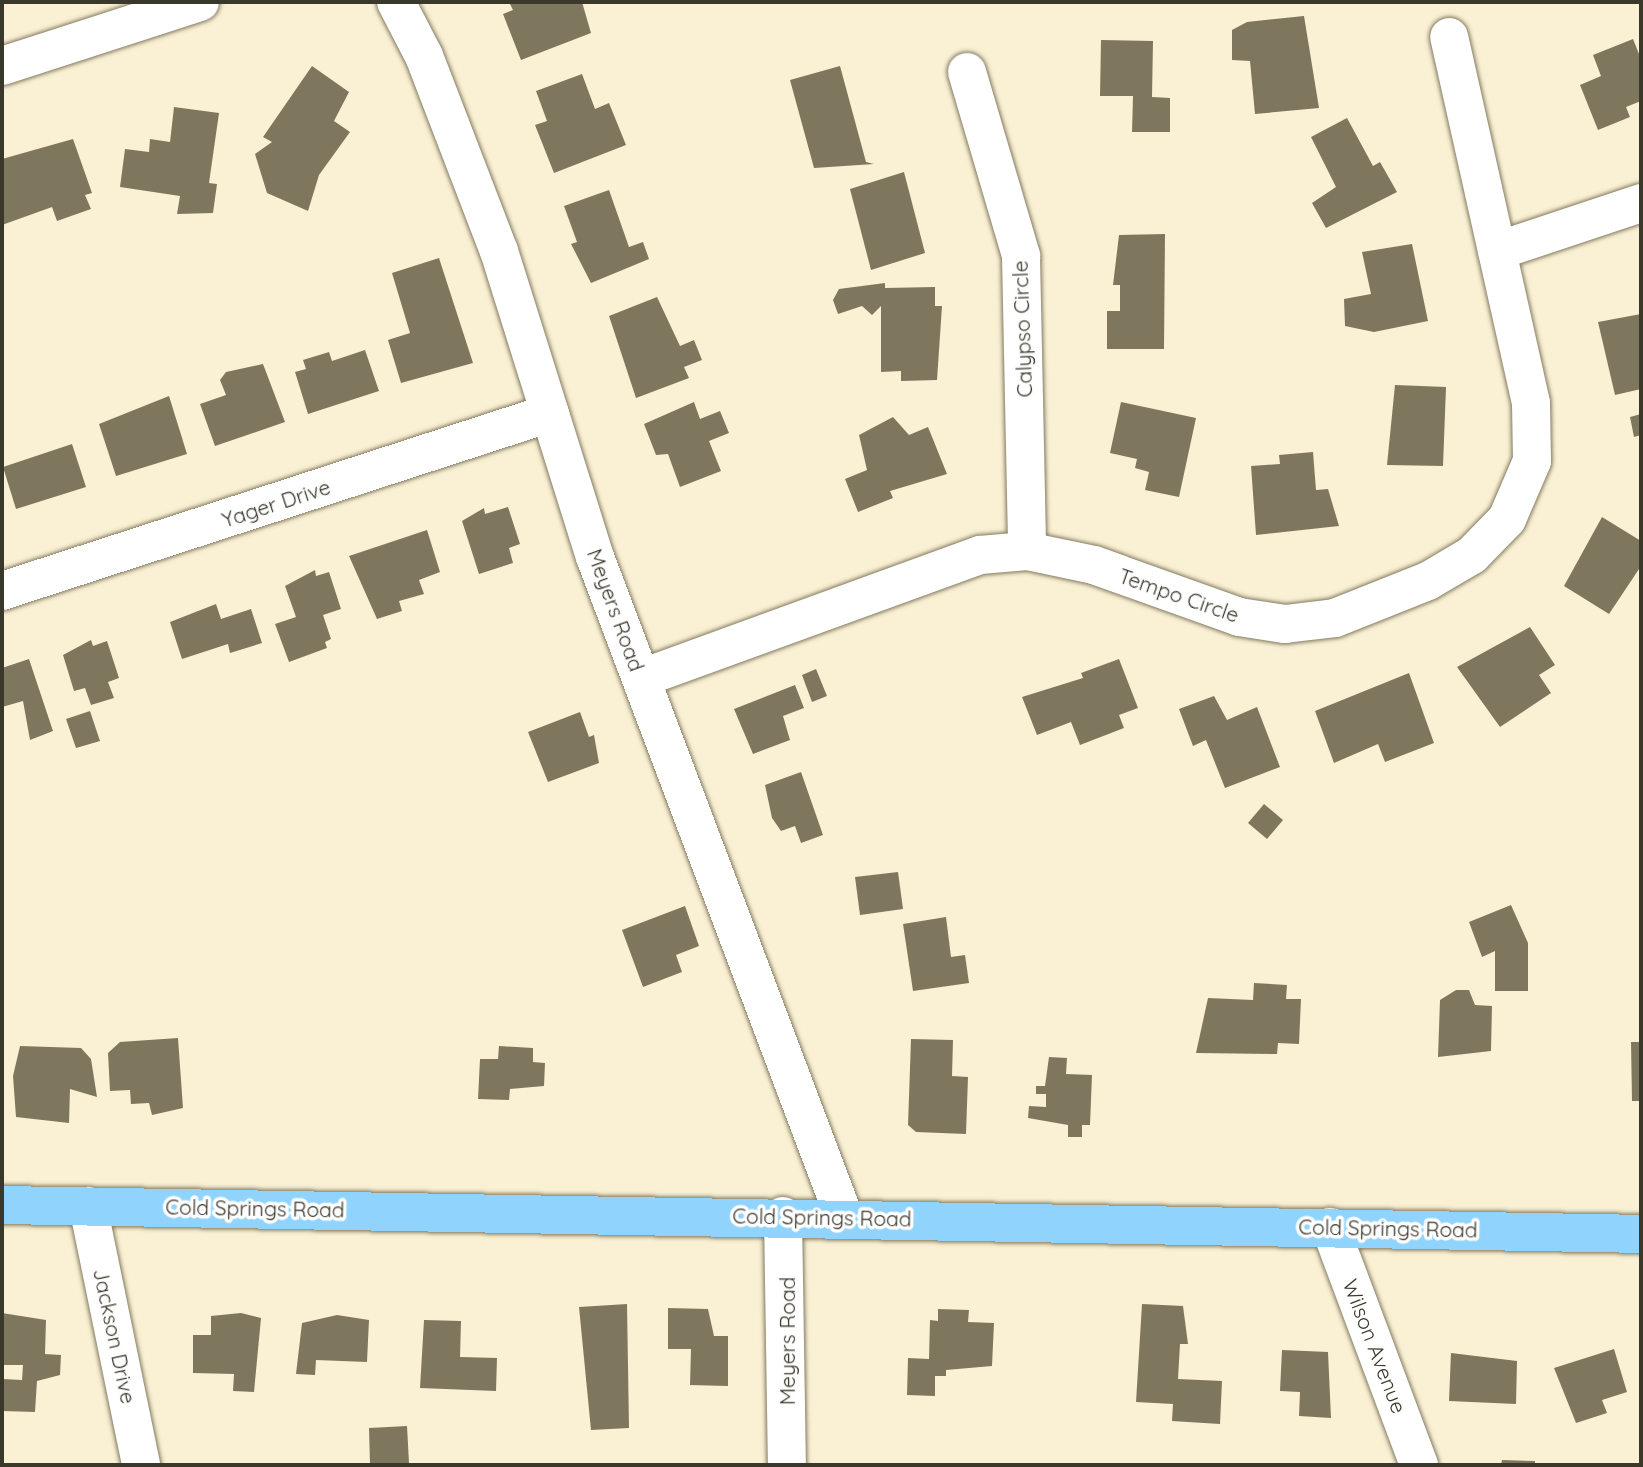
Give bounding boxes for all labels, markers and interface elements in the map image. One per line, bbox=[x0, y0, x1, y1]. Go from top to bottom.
street label: Calypso Circle bbox=[1007, 260, 1037, 398]
street label: Yager Drive bbox=[219, 474, 333, 532]
street label: Meyers Road bbox=[582, 545, 650, 675]
street label: Tempo Circle bbox=[1116, 563, 1242, 627]
street label: Cold Springs Road bbox=[165, 1194, 345, 1222]
street label: Cold Springs Road bbox=[732, 1203, 912, 1231]
street label: Cold Springs Road bbox=[1298, 1214, 1478, 1242]
street label: Jackson Drive bbox=[88, 1266, 142, 1406]
street label: Wilson Avenue bbox=[1338, 1275, 1412, 1417]
street label: Meyers Road bbox=[774, 1277, 800, 1405]

